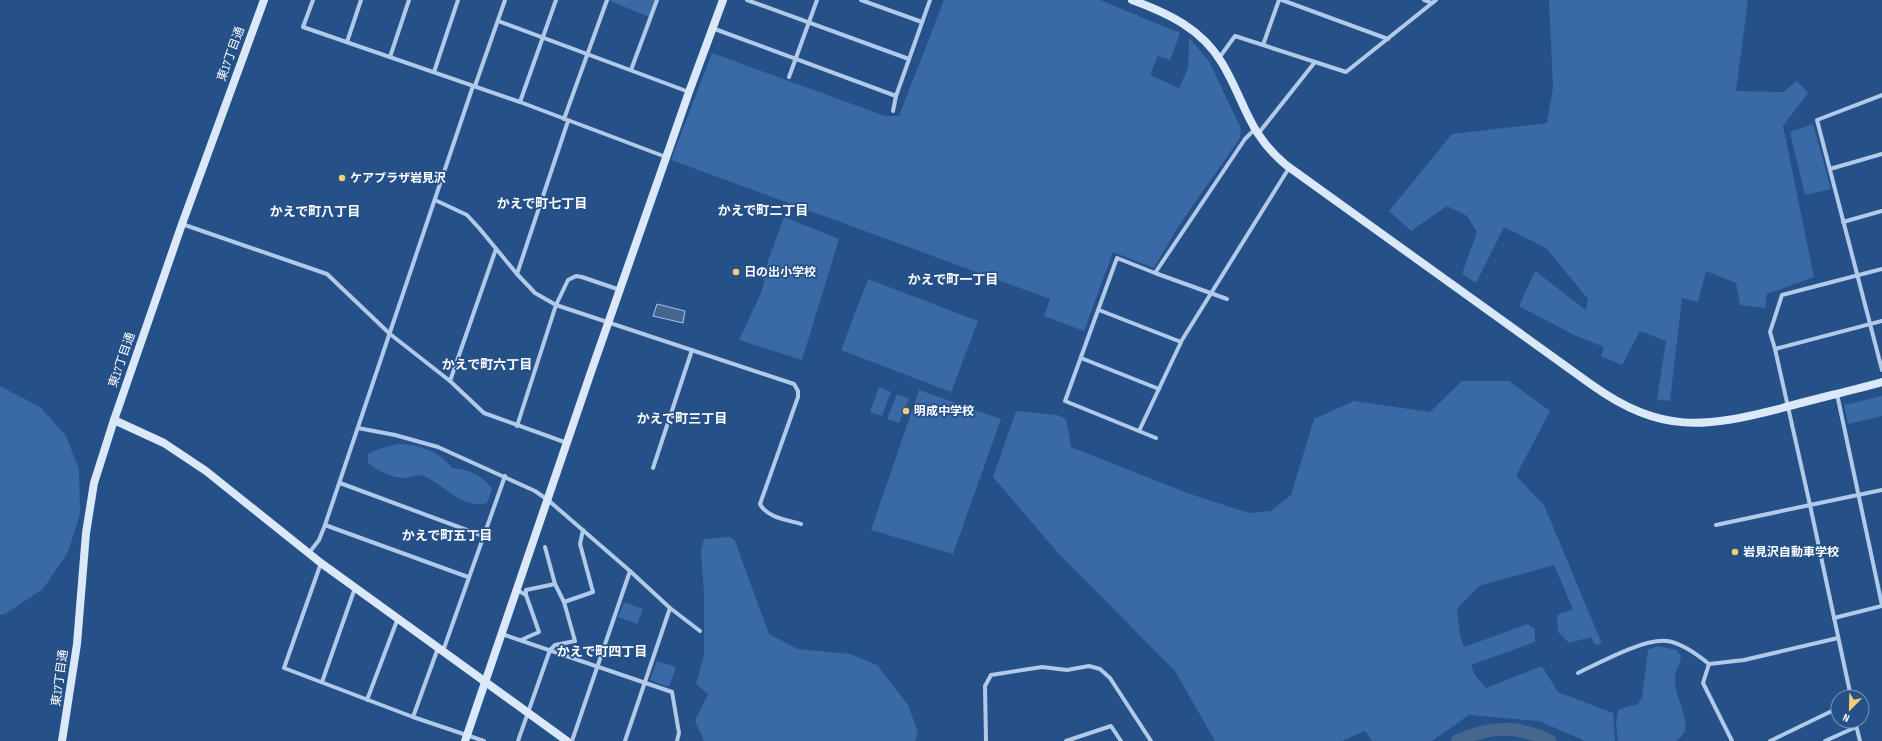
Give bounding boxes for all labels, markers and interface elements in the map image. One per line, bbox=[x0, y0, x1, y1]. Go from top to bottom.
street label: 東17丁目通 bbox=[214, 25, 248, 83]
place label: ケアプラザ岩見沢 bbox=[350, 171, 446, 186]
marker: ケアプラザ岩見沢 bbox=[337, 173, 347, 183]
district label: かえで町七丁目 bbox=[497, 196, 587, 212]
district label: かえで町二丁目 bbox=[718, 203, 808, 219]
district label: かえで町八丁目 bbox=[270, 204, 360, 220]
place label: 日の出小学校 bbox=[744, 265, 816, 280]
marker: 日の出小学校 bbox=[731, 267, 741, 277]
district label: かえで町一丁目 bbox=[908, 272, 998, 288]
street label: 東17丁目通 bbox=[106, 331, 138, 389]
district label: かえで町六丁目 bbox=[442, 357, 532, 373]
place label: 明成中学校 bbox=[914, 404, 974, 419]
marker: 明成中学校 bbox=[901, 406, 911, 416]
district label: かえで町三丁目 bbox=[637, 411, 727, 427]
district label: かえで町五丁目 bbox=[402, 528, 492, 544]
place label: 岩見沢自動車学校 bbox=[1743, 545, 1839, 560]
marker: 岩見沢自動車学校 bbox=[1730, 547, 1740, 557]
district label: かえで町四丁目 bbox=[557, 644, 647, 660]
street label: 東17丁目通 bbox=[49, 649, 71, 707]
north arrow bbox=[1830, 689, 1870, 729]
text: N bbox=[1841, 711, 1852, 725]

